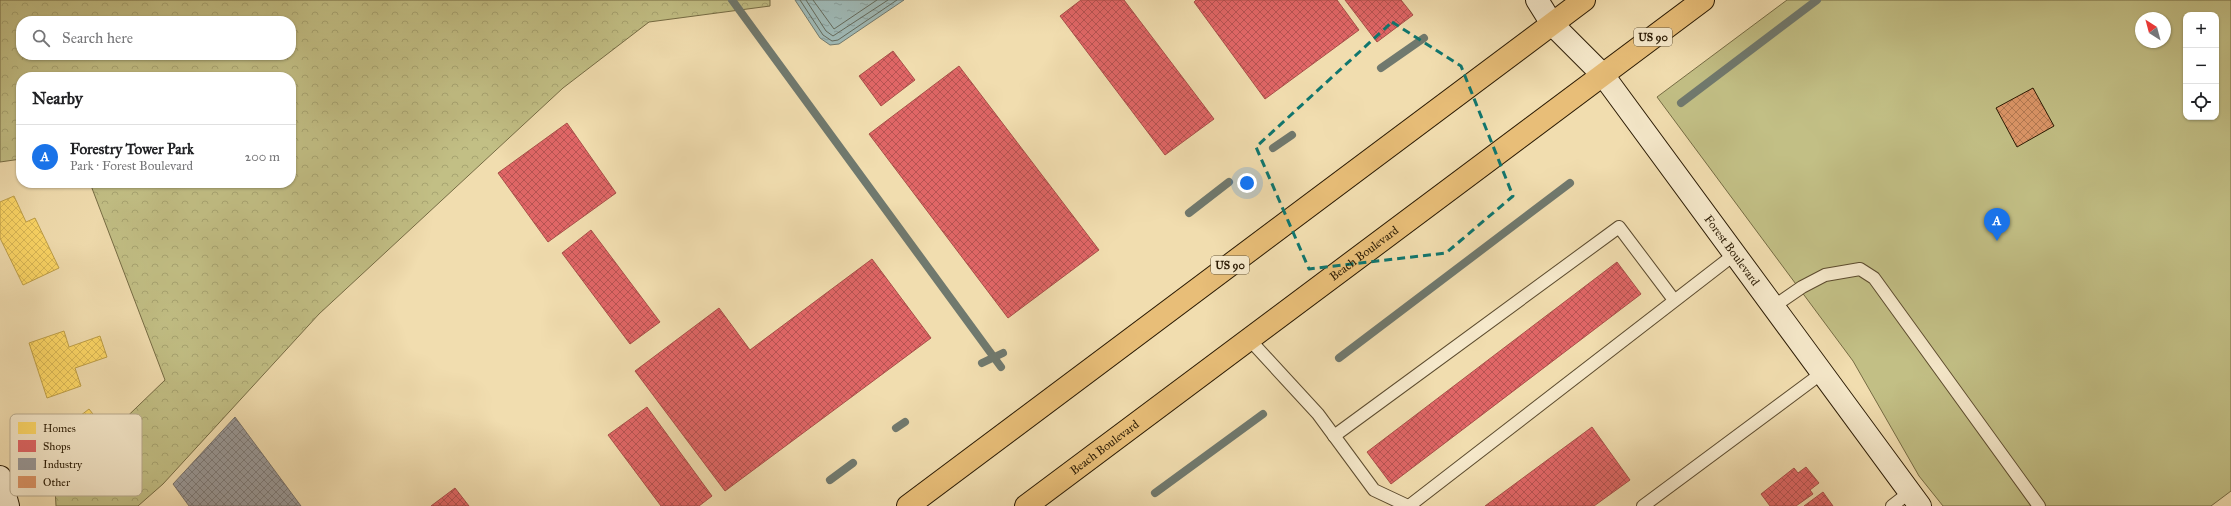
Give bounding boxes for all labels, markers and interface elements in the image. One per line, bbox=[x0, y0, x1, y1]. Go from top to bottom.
north arrow bbox=[2135, 12, 2171, 48]
map controls bbox=[2183, 12, 2219, 120]
button: + bbox=[2183, 12, 2219, 48]
search box bbox=[16, 16, 296, 60]
icon: search bbox=[30, 27, 52, 49]
road number: US 90 bbox=[1634, 28, 1672, 46]
text: Search here bbox=[62, 29, 133, 47]
button: − bbox=[2183, 48, 2219, 84]
button: locate bbox=[2183, 84, 2219, 120]
text: Nearby bbox=[32, 88, 83, 109]
text: Forestry Tower Park bbox=[70, 140, 194, 158]
text: A bbox=[41, 149, 49, 165]
text: 200 m bbox=[245, 149, 280, 165]
text: Park · Forest Boulevard bbox=[70, 158, 193, 174]
your location bbox=[1237, 173, 1257, 193]
pin: A bbox=[1984, 208, 2010, 241]
street label: Forest Boulevard bbox=[1701, 212, 1763, 288]
street label: Beach Boulevard bbox=[1327, 223, 1401, 284]
road number: US 90 bbox=[1211, 256, 1249, 274]
legend bbox=[10, 414, 142, 496]
street label: Beach Boulevard bbox=[1067, 417, 1142, 478]
text: Homes bbox=[43, 422, 76, 435]
text: Shops bbox=[43, 440, 71, 453]
text: Industry bbox=[43, 458, 83, 471]
text: Other bbox=[43, 476, 71, 489]

